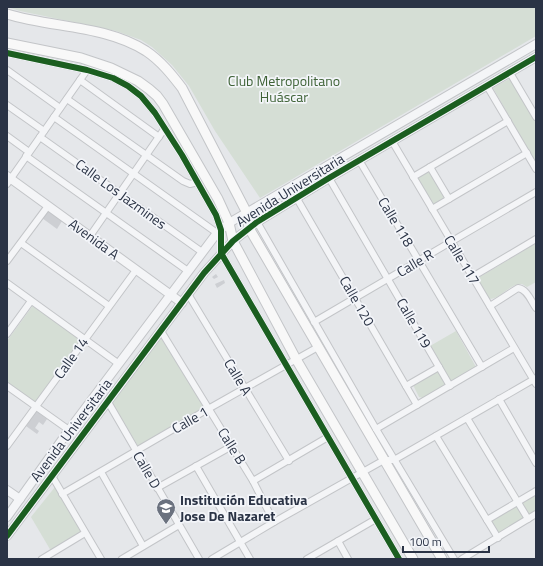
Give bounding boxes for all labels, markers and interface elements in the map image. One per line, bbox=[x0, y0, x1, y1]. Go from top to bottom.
park label: Club Metropolitano Huáscar bbox=[228, 70, 340, 107]
street label: Avenida Universitaria bbox=[231, 148, 348, 231]
street label: Calle Los Jazmines bbox=[71, 153, 171, 234]
street label: Calle 118 bbox=[373, 193, 420, 251]
street label: Avenida A bbox=[65, 213, 125, 265]
street label: Calle 117 bbox=[439, 231, 486, 289]
street label: Calle R bbox=[392, 243, 437, 282]
street label: Calle 120 bbox=[335, 272, 380, 330]
street label: Calle 119 bbox=[392, 294, 437, 352]
street label: Calle 14 bbox=[48, 332, 93, 383]
street label: Calle A bbox=[219, 354, 258, 400]
street label: Avenida Universitaria bbox=[25, 374, 116, 486]
street label: Calle 1 bbox=[168, 401, 212, 438]
street label: Calle B bbox=[213, 423, 252, 468]
street label: Calle D bbox=[128, 447, 167, 492]
place label: Institución Educativa Jose De Nazaret bbox=[180, 489, 307, 526]
school or university icon: Institución Educativa Jose De Nazaret bbox=[155, 497, 177, 525]
scale bar bbox=[403, 528, 489, 554]
text: 100 m bbox=[409, 532, 442, 551]

